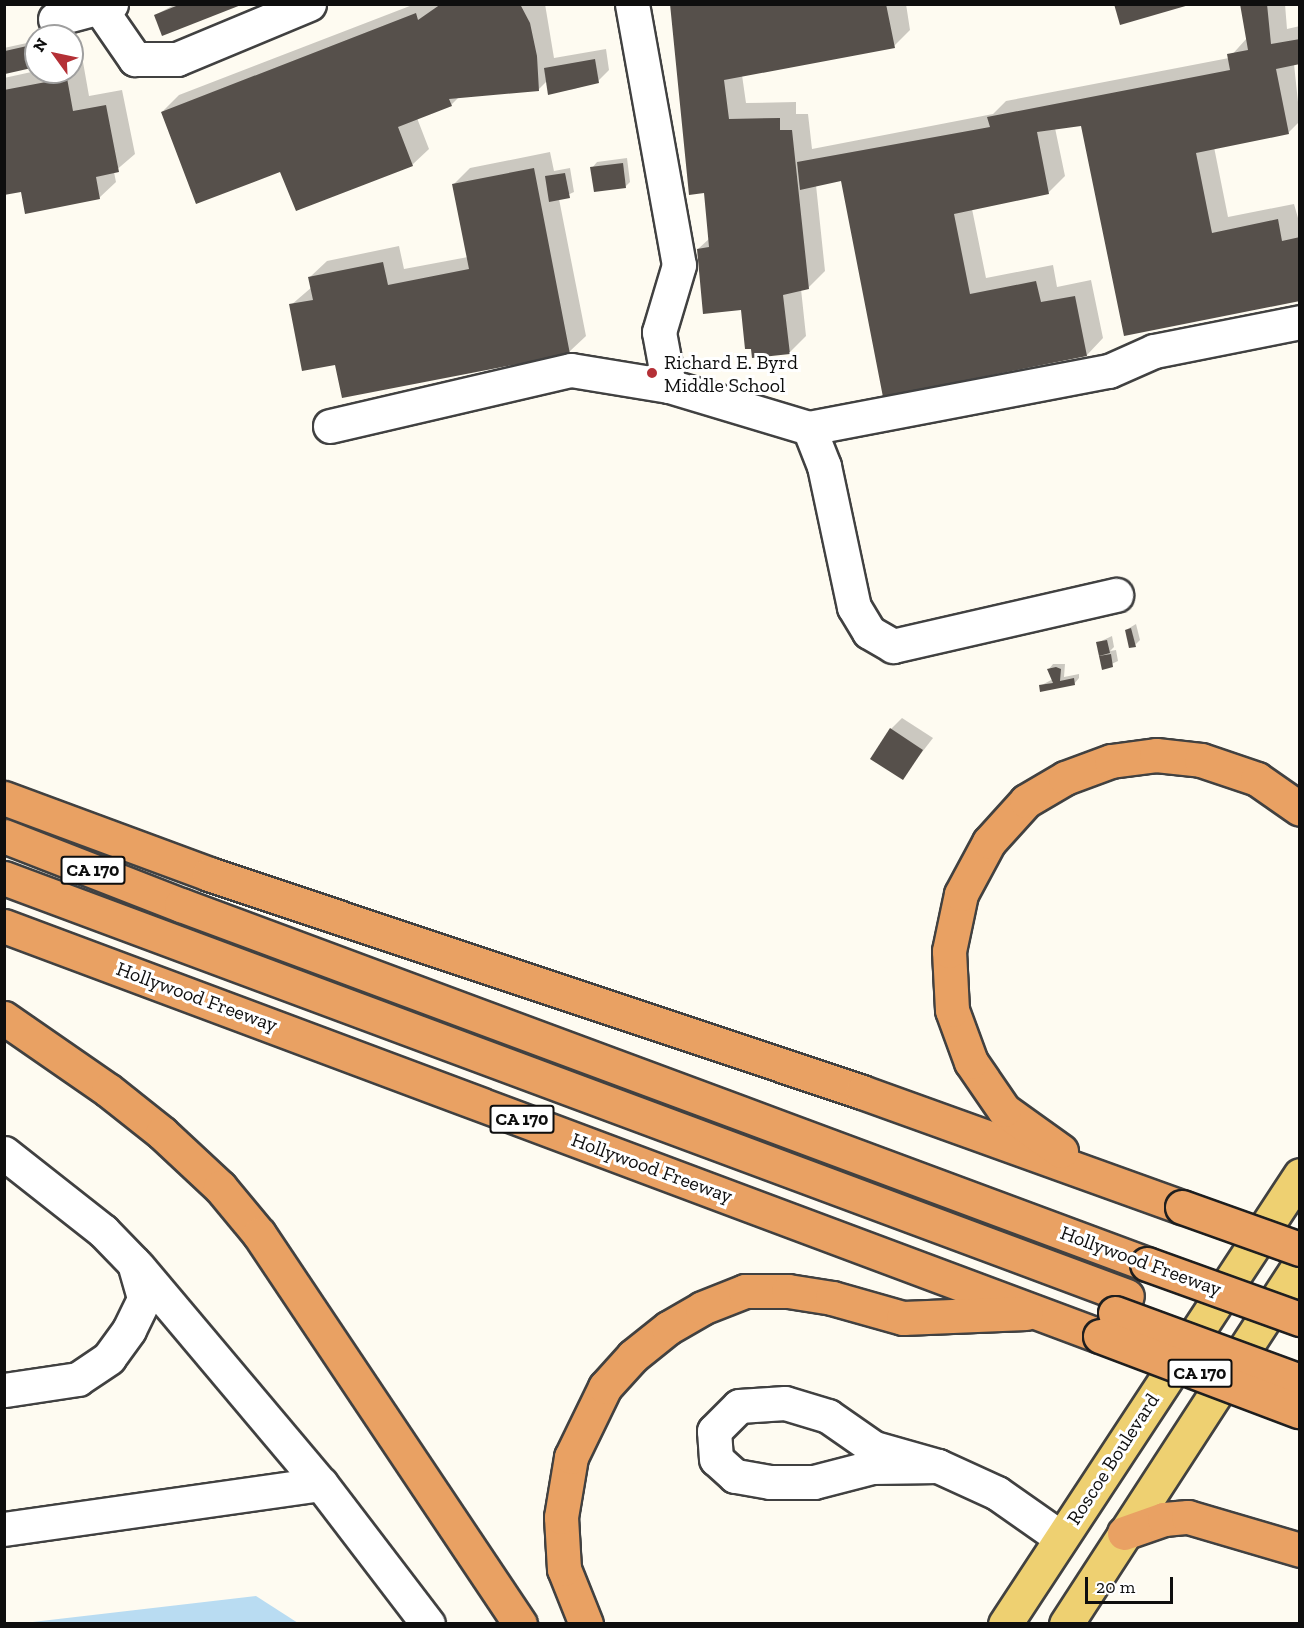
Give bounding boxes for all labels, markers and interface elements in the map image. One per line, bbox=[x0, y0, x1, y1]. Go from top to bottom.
north arrow bbox=[24, 24, 84, 84]
text: N bbox=[29, 35, 51, 55]
place label: Richard E. Byrd Middle School bbox=[664, 350, 798, 397]
marker: Richard E. Byrd Middle School bbox=[645, 366, 659, 380]
road number: CA 170 bbox=[60, 855, 126, 885]
street label: Hollywood Freeway bbox=[113, 957, 281, 1037]
road number: CA 170 bbox=[489, 1104, 555, 1134]
street label: Hollywood Freeway bbox=[568, 1128, 736, 1208]
street label: Hollywood Freeway bbox=[1057, 1221, 1225, 1301]
road number: CA 170 bbox=[1167, 1358, 1233, 1388]
street label: Roscoe Boulevard bbox=[1062, 1389, 1164, 1529]
scale bar bbox=[1088, 1565, 1176, 1603]
text: 20 m bbox=[1096, 1576, 1135, 1598]

